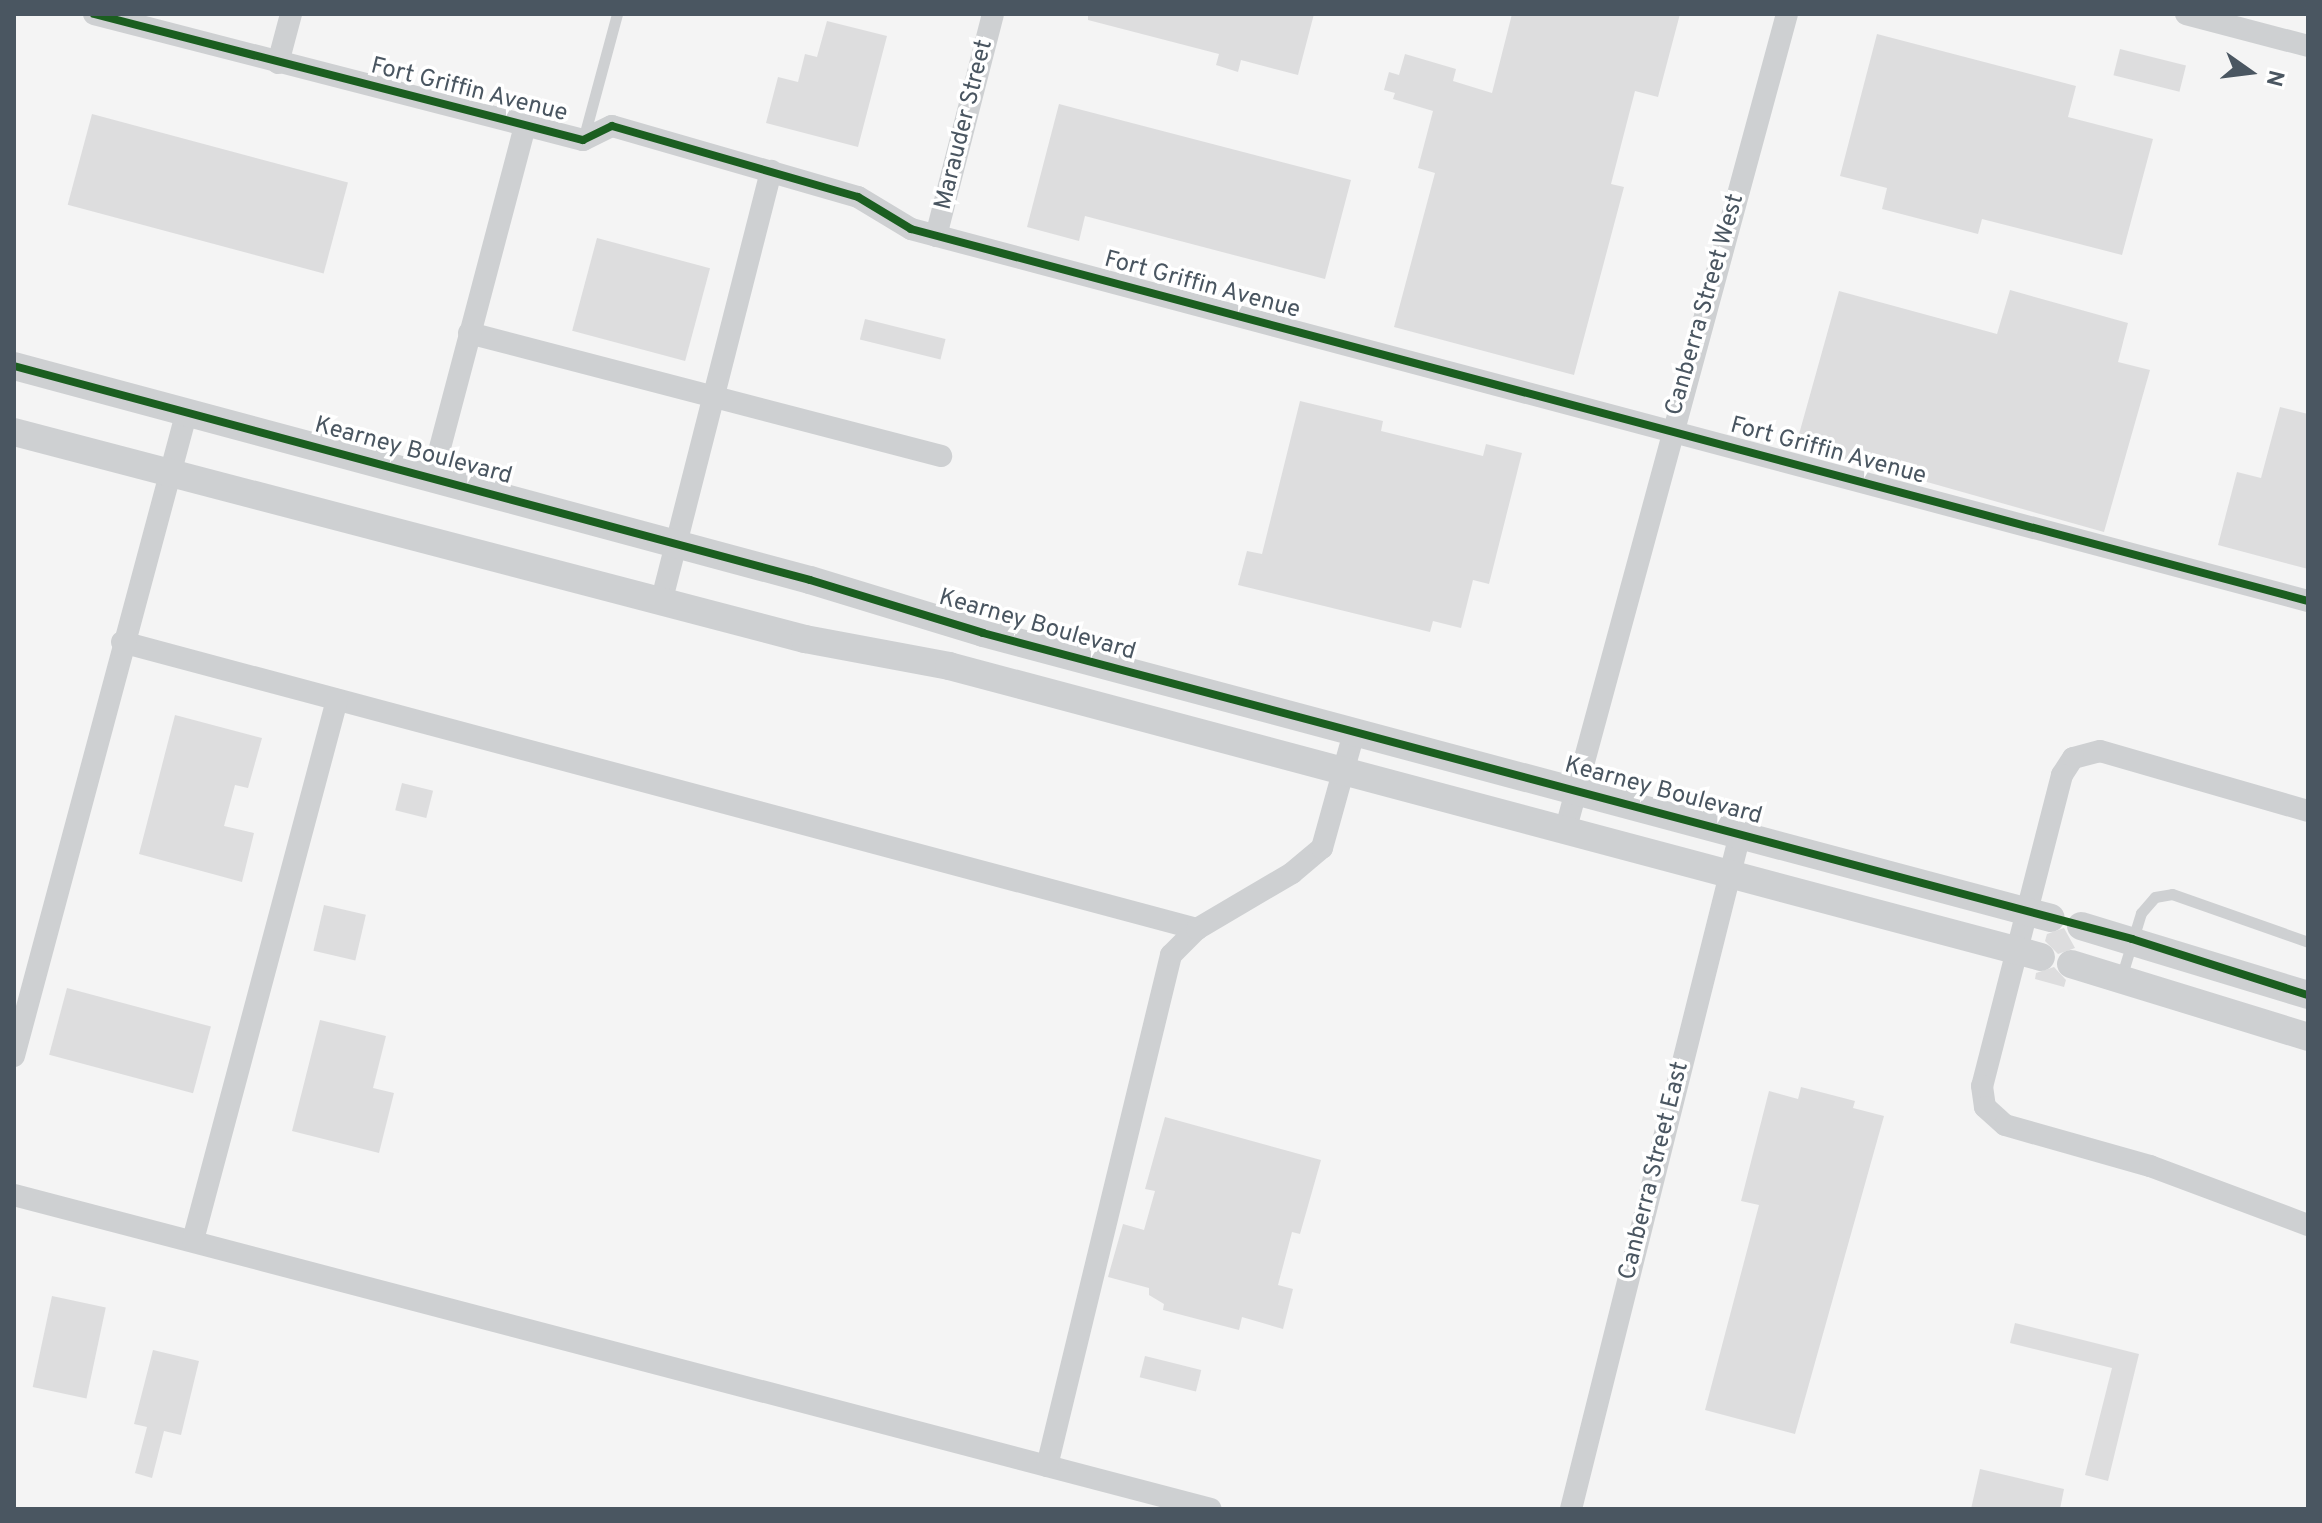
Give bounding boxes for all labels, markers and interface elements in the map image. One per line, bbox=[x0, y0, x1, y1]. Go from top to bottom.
north arrow bbox=[2210, 32, 2290, 112]
street label: Marauder Street bbox=[930, 37, 1000, 213]
street label: Fort Griffin Avenue bbox=[367, 53, 571, 129]
text: N bbox=[2259, 67, 2289, 89]
street label: Canberra Street West bbox=[1661, 191, 1751, 419]
street label: Fort Griffin Avenue bbox=[1100, 246, 1304, 326]
street label: Kearney Boulevard bbox=[311, 412, 515, 492]
street label: Fort Griffin Avenue bbox=[1726, 412, 1930, 492]
street label: Kearney Boulevard bbox=[935, 584, 1139, 668]
street label: Kearney Boulevard bbox=[1561, 752, 1765, 832]
street label: Canberra Street East bbox=[1614, 1059, 1696, 1283]

